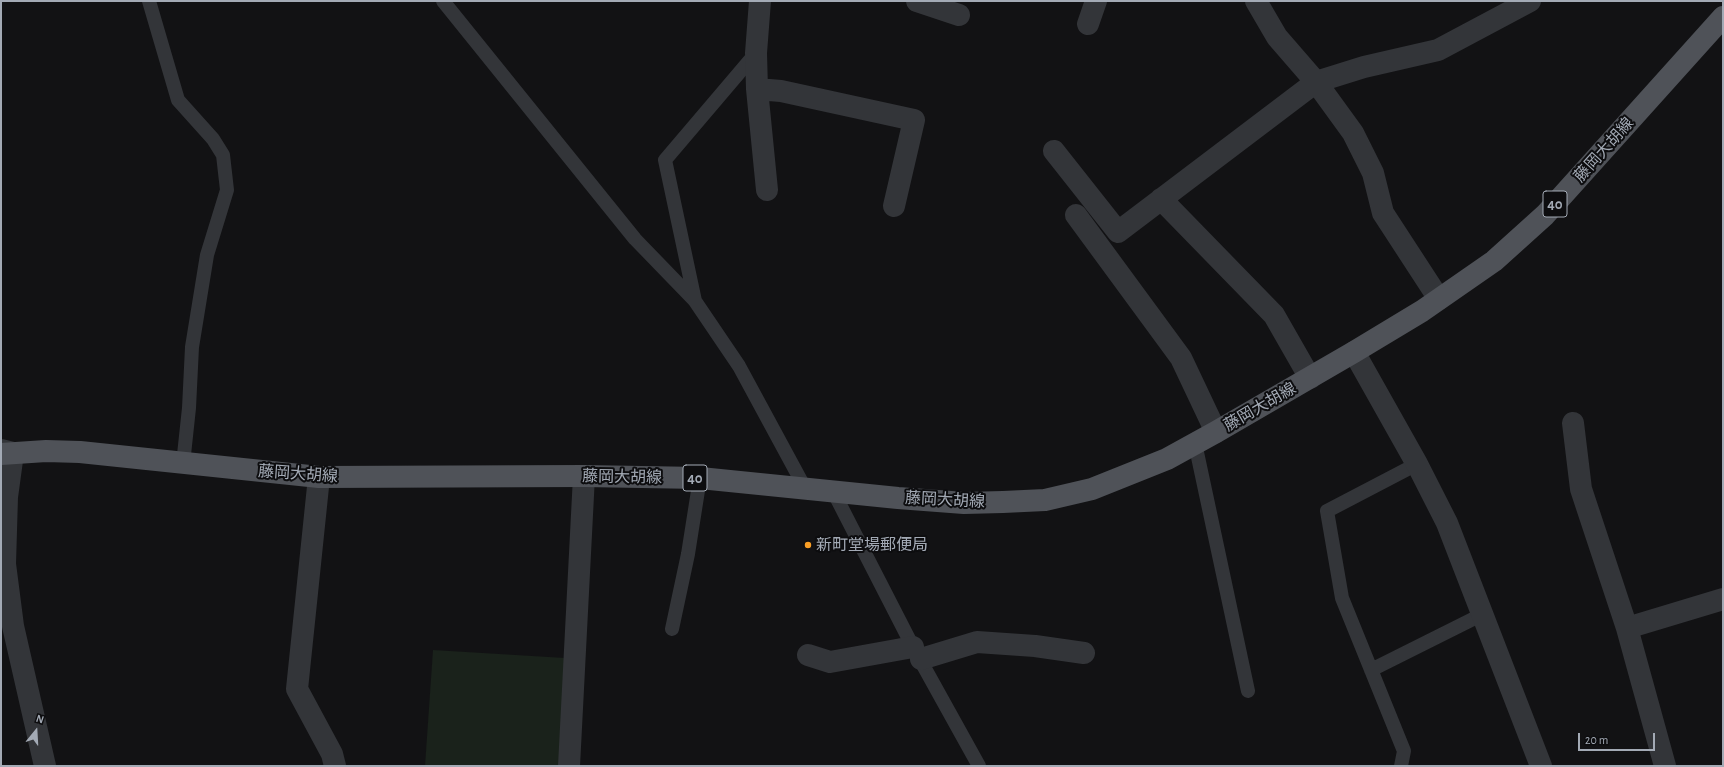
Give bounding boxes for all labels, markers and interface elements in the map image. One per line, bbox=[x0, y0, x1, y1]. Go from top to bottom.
street label: 藤岡大胡線 bbox=[1570, 114, 1638, 186]
road number: 40 bbox=[1543, 191, 1567, 217]
street label: 藤岡大胡線 bbox=[1221, 379, 1299, 435]
street label: 藤岡大胡線 bbox=[257, 462, 339, 486]
road number: 40 bbox=[683, 465, 707, 491]
street label: 藤岡大胡線 bbox=[582, 467, 662, 487]
street label: 藤岡大胡線 bbox=[905, 488, 985, 512]
place label: 新町堂場郵便局 bbox=[816, 535, 928, 555]
marker: 新町堂場郵便局 bbox=[803, 540, 813, 550]
north arrow bbox=[16, 711, 56, 751]
text: N bbox=[35, 713, 45, 726]
scale bar bbox=[1580, 725, 1657, 751]
text: 20 m bbox=[1585, 734, 1608, 746]

